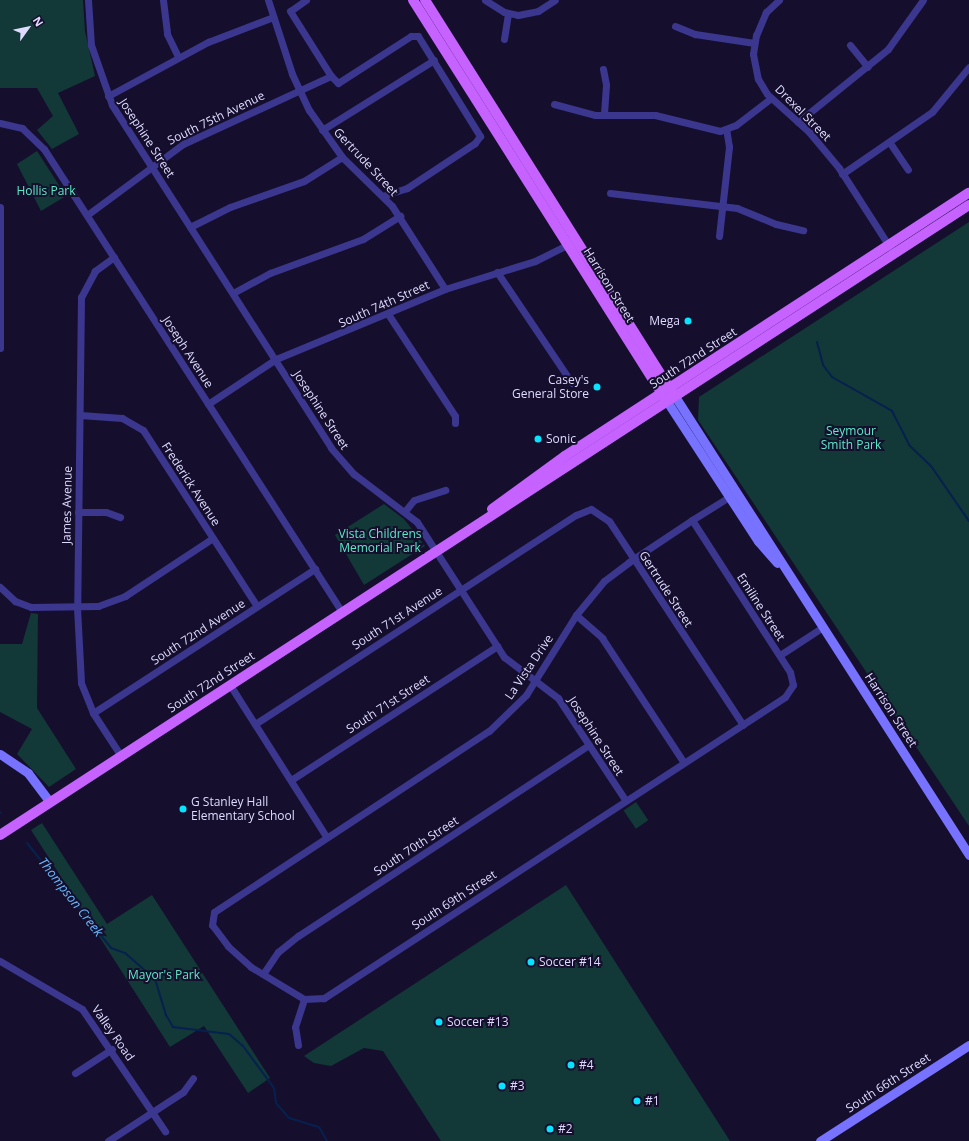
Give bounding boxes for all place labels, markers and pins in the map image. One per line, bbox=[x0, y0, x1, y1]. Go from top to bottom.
place label: Mega bbox=[649, 314, 680, 328]
marker: Mega bbox=[683, 316, 693, 326]
place label: Casey's General Store bbox=[512, 373, 589, 401]
marker: Casey's General Store bbox=[592, 382, 602, 392]
place label: Sonic bbox=[546, 432, 576, 446]
marker: Sonic bbox=[533, 434, 543, 444]
place label: G Stanley Hall Elementary School bbox=[191, 795, 295, 823]
marker: G Stanley Hall Elementary School bbox=[178, 804, 188, 814]
place label: Soccer #14 bbox=[539, 955, 601, 969]
marker: Soccer #14 bbox=[526, 957, 536, 967]
place label: Soccer #13 bbox=[447, 1015, 509, 1029]
marker: Soccer #13 bbox=[434, 1017, 444, 1027]
place label: #4 bbox=[579, 1058, 594, 1072]
marker: #4 bbox=[566, 1060, 576, 1070]
place label: #3 bbox=[510, 1079, 525, 1093]
marker: #3 bbox=[497, 1081, 507, 1091]
place label: #1 bbox=[645, 1094, 660, 1108]
marker: #1 bbox=[632, 1096, 642, 1106]
place label: #2 bbox=[558, 1122, 573, 1136]
marker: #2 bbox=[545, 1124, 555, 1134]

